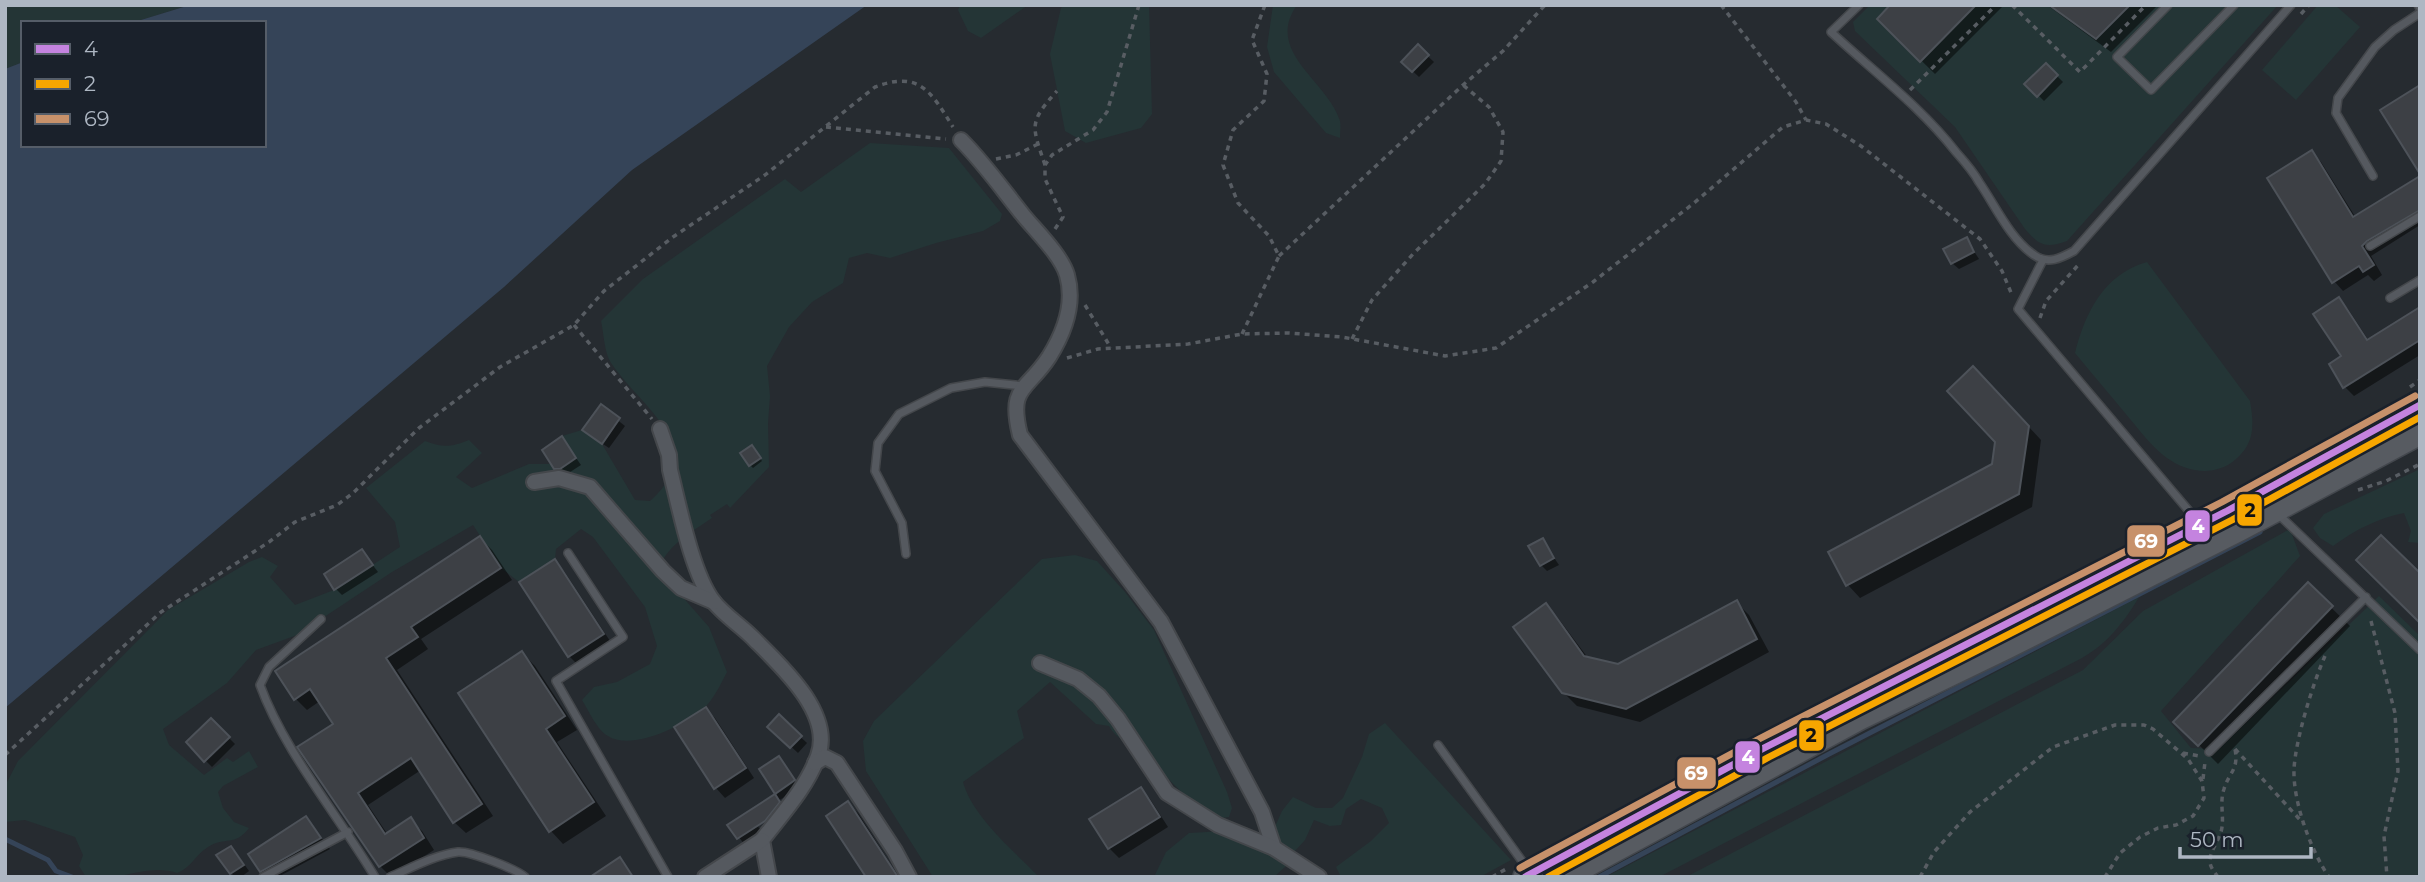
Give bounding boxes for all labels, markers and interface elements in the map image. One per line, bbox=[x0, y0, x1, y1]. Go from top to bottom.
legend bbox=[21, 21, 266, 147]
text: 4 bbox=[84, 36, 98, 61]
text: 2 bbox=[84, 71, 96, 96]
text: 69 bbox=[84, 106, 110, 131]
line badge: 2 bbox=[2236, 493, 2263, 527]
text: 2 bbox=[2244, 499, 2256, 522]
line badge: 4 bbox=[2184, 509, 2211, 543]
text: 4 bbox=[2191, 515, 2205, 538]
line badge: 69 bbox=[2126, 524, 2166, 558]
text: 69 bbox=[2134, 530, 2158, 553]
line badge: 2 bbox=[1798, 719, 1825, 752]
text: 2 bbox=[1805, 724, 1817, 747]
line badge: 4 bbox=[1734, 740, 1761, 774]
text: 4 bbox=[1741, 746, 1755, 769]
line badge: 69 bbox=[1676, 756, 1717, 790]
text: 69 bbox=[1684, 762, 1708, 785]
scale bar bbox=[2180, 816, 2311, 860]
text: 50 m bbox=[2190, 827, 2244, 852]

